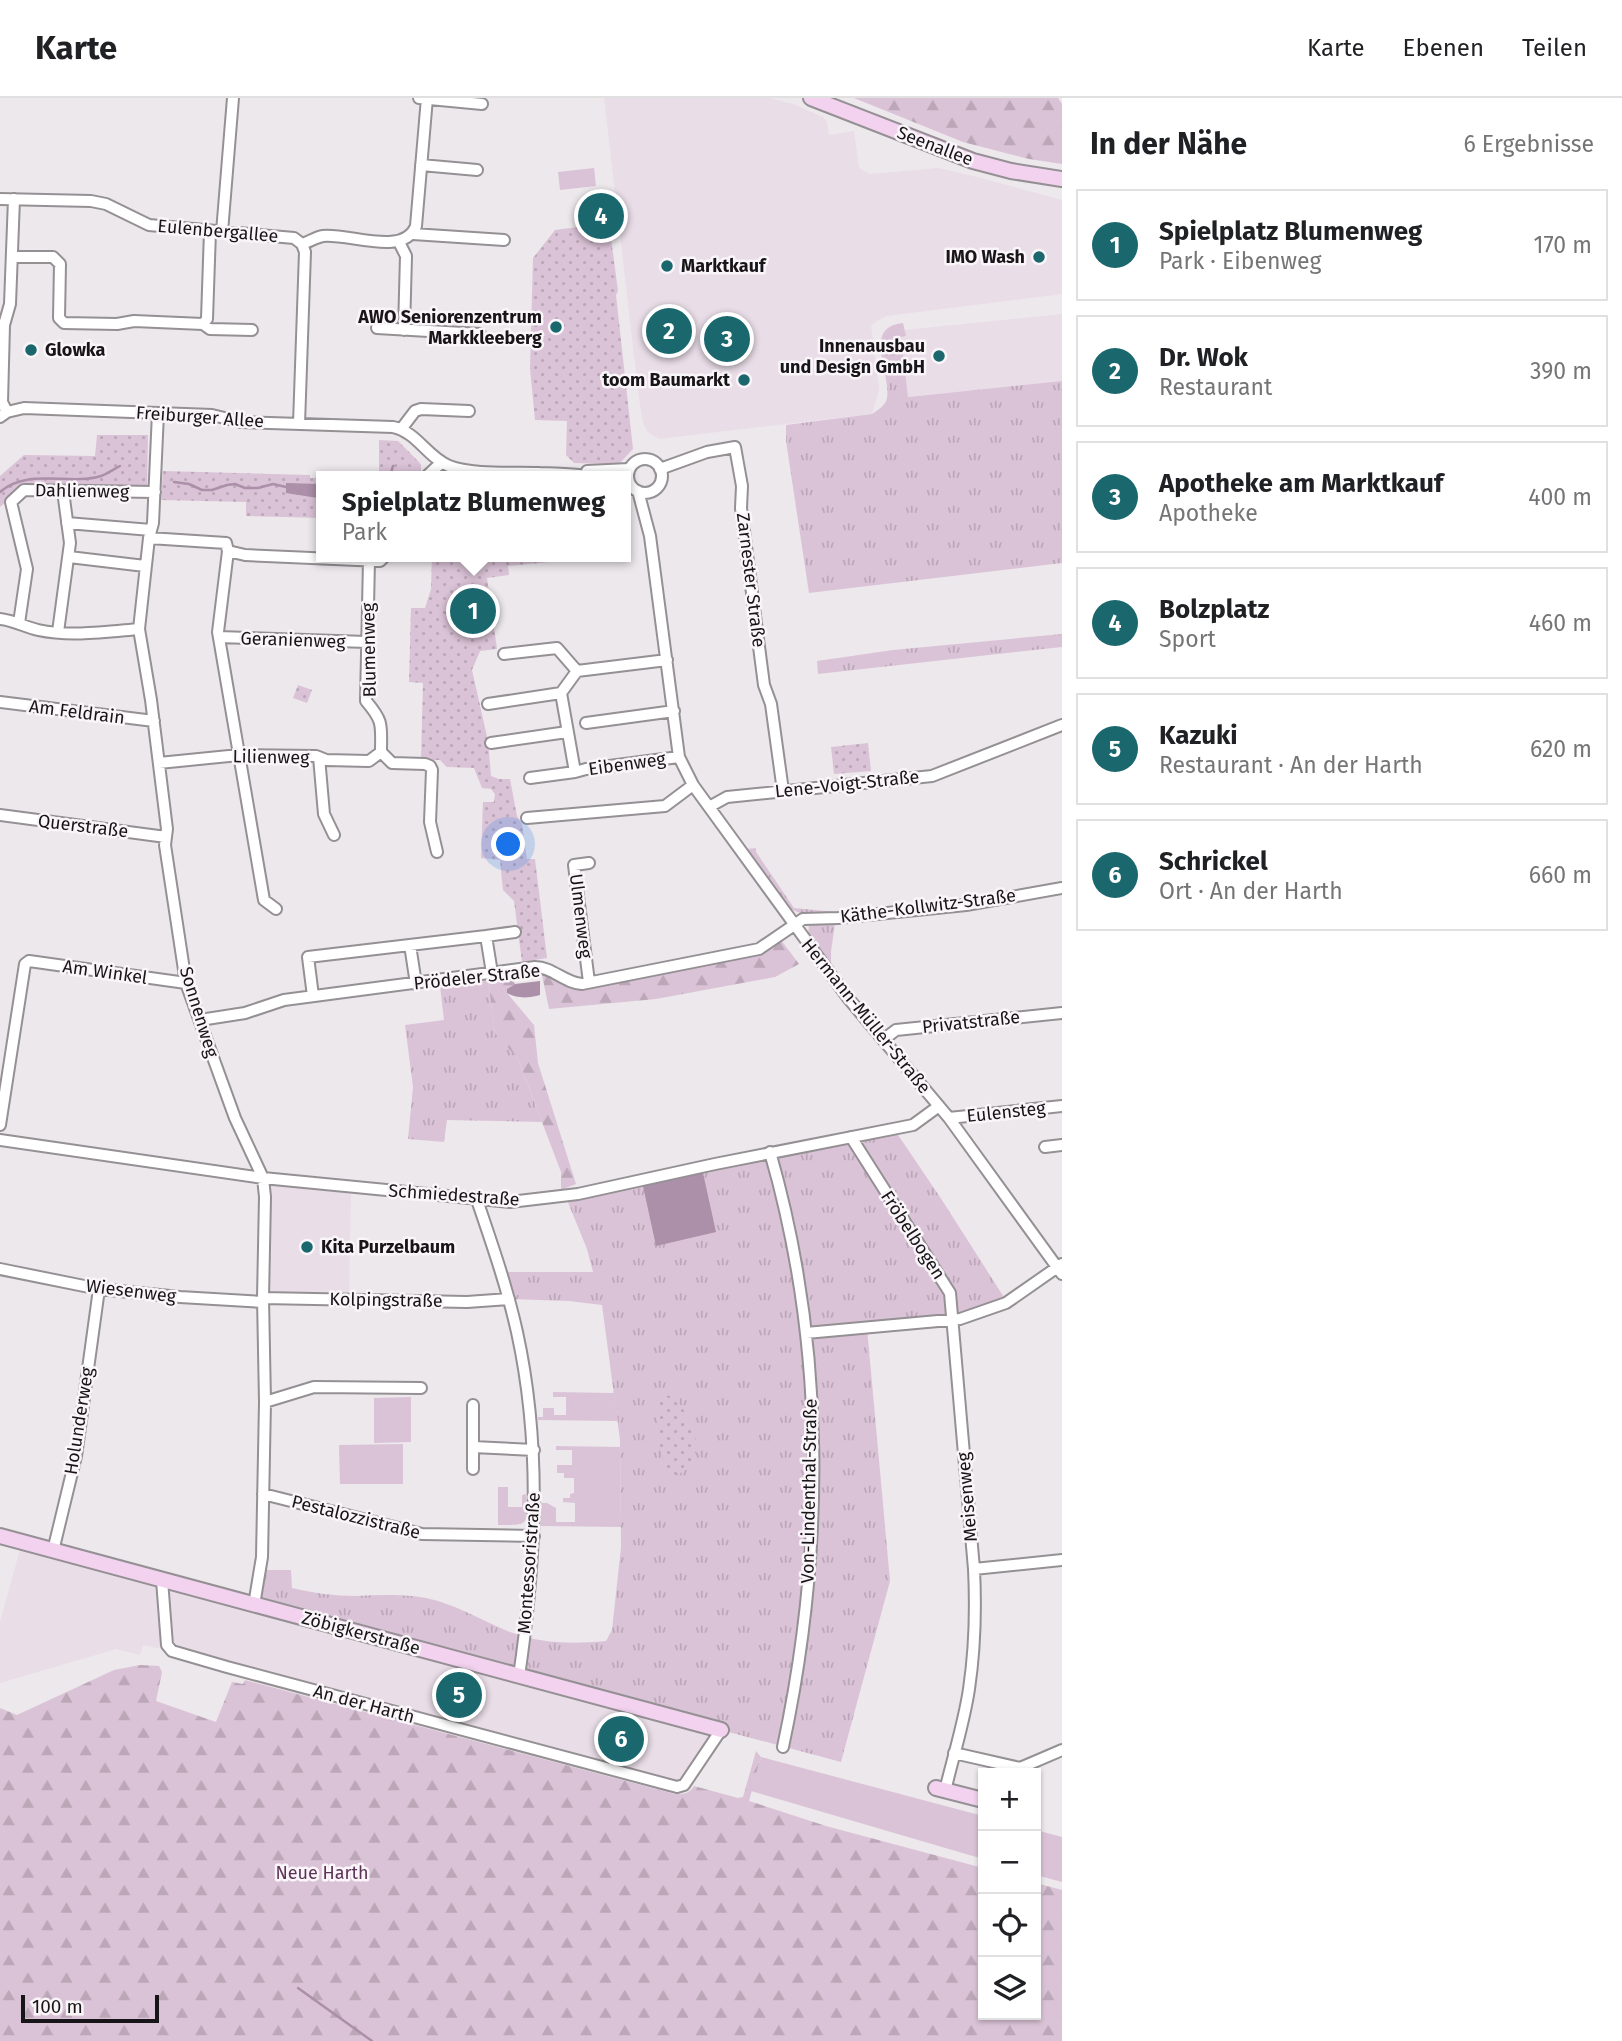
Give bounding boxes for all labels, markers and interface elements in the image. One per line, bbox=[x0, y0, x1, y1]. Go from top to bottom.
text: Karte bbox=[35, 28, 117, 68]
text: Karte bbox=[1307, 34, 1365, 62]
text: Ebenen bbox=[1403, 34, 1484, 62]
text: Teilen bbox=[1522, 34, 1587, 62]
street label: Seenallee bbox=[894, 121, 976, 171]
text: In der Nähe bbox=[1090, 126, 1247, 162]
text: 6 Ergebnisse bbox=[1463, 130, 1594, 158]
pin: 4 bbox=[578, 190, 624, 242]
street label: Eulenbergallee bbox=[157, 215, 279, 247]
text: Spielplatz Blumenweg bbox=[1159, 216, 1422, 247]
text: 1 bbox=[1110, 231, 1120, 259]
text: 170 m bbox=[1533, 231, 1592, 259]
place label: IMO Wash bbox=[946, 246, 1025, 268]
text: Park · Eibenweg bbox=[1159, 247, 1321, 275]
marker: IMO Wash bbox=[1031, 249, 1047, 265]
place label: Marktkauf bbox=[681, 255, 767, 277]
marker: Marktkauf bbox=[659, 258, 675, 274]
pin: 2 bbox=[646, 305, 692, 357]
place label: AWO Seniorenzentrum Markkleeberg bbox=[357, 306, 542, 349]
pin: 3 bbox=[704, 313, 750, 365]
marker: AWO Seniorenzentrum Markkleeberg bbox=[548, 319, 564, 335]
place label: Innenausbau und Design GmbH bbox=[780, 335, 925, 378]
place label: Glowka bbox=[45, 339, 106, 361]
marker: Glowka bbox=[23, 342, 39, 358]
text: Dr. Wok bbox=[1159, 342, 1248, 373]
marker: Innenausbau und Design GmbH bbox=[931, 348, 947, 364]
text: 2 bbox=[1109, 357, 1121, 385]
text: 390 m bbox=[1530, 357, 1592, 385]
place label: toom Baumarkt bbox=[602, 369, 731, 391]
marker: toom Baumarkt bbox=[736, 372, 752, 388]
text: Restaurant bbox=[1159, 373, 1272, 401]
street label: Freiburger Allee bbox=[135, 402, 265, 432]
text: Apotheke am Marktkauf bbox=[1159, 468, 1443, 499]
popup bbox=[316, 471, 631, 562]
street label: Dahlienweg bbox=[35, 479, 130, 503]
text: 3 bbox=[1109, 483, 1121, 511]
text: 400 m bbox=[1528, 483, 1592, 511]
text: Spielplatz Blumenweg bbox=[342, 487, 605, 518]
text: Apotheke bbox=[1159, 499, 1258, 527]
street label: Zarnester Straße bbox=[732, 512, 770, 648]
text: Park bbox=[342, 518, 387, 546]
pin: 1 bbox=[450, 585, 496, 637]
text: Bolzplatz bbox=[1159, 594, 1269, 625]
street label: Blumenweg bbox=[357, 602, 381, 697]
text: 4 bbox=[1109, 609, 1122, 637]
text: 460 m bbox=[1529, 609, 1592, 637]
text: Sport bbox=[1159, 625, 1216, 653]
street label: Geranienweg bbox=[240, 627, 347, 653]
street label: Am Feldrain bbox=[28, 695, 126, 729]
text: Kazuki bbox=[1159, 720, 1238, 751]
text: 5 bbox=[1109, 735, 1121, 763]
text: 620 m bbox=[1530, 735, 1592, 763]
street label: Lilienweg bbox=[232, 745, 310, 769]
street label: Eibenweg bbox=[587, 748, 668, 780]
text: Restaurant · An der Harth bbox=[1159, 751, 1423, 779]
street label: Lene-Voigt-Straße bbox=[774, 765, 920, 803]
street label: Querstraße bbox=[37, 810, 129, 842]
your location bbox=[491, 827, 525, 861]
text: Schrickel bbox=[1159, 846, 1268, 877]
text: 6 bbox=[1109, 861, 1121, 889]
text: 660 m bbox=[1529, 861, 1592, 889]
street label: Ulmenweg bbox=[565, 872, 597, 960]
text: Ort · An der Harth bbox=[1159, 877, 1343, 905]
street label: Käthe-Kollwitz-Straße bbox=[839, 884, 1017, 928]
street label: Hermann-Müller-Straße bbox=[797, 934, 935, 1098]
street label: Am Winkel bbox=[61, 955, 149, 989]
street label: Prödeler Straße bbox=[413, 959, 541, 995]
street label: Sonnenweg bbox=[175, 964, 223, 1061]
street label: Privatstraße bbox=[921, 1006, 1021, 1038]
street label: Eulensteg bbox=[965, 1097, 1047, 1127]
street label: Schmiedestraße bbox=[388, 1179, 520, 1211]
street label: Fröbelbogen bbox=[876, 1186, 950, 1284]
place label: Kita Purzelbaum bbox=[321, 1236, 455, 1258]
marker: Kita Purzelbaum bbox=[299, 1239, 315, 1255]
street label: Wiesenweg bbox=[85, 1275, 178, 1308]
street label: Kolpingstraße bbox=[329, 1288, 443, 1312]
street label: Holunderweg bbox=[60, 1365, 98, 1476]
street label: Von-Lindenthal-Straße bbox=[796, 1398, 822, 1584]
street label: Meisenweg bbox=[952, 1451, 982, 1543]
street label: Pestalozzistraße bbox=[289, 1490, 423, 1544]
street label: Montessoristraße bbox=[513, 1492, 545, 1634]
street label: Zöbigkerstraße bbox=[299, 1607, 423, 1659]
pin: 5 bbox=[436, 1669, 482, 1721]
street label: An der Harth bbox=[311, 1680, 417, 1728]
pin: 6 bbox=[598, 1713, 644, 1765]
map controls bbox=[978, 1768, 1041, 2020]
button: + bbox=[978, 1768, 1041, 1831]
button: − bbox=[978, 1831, 1041, 1894]
park label: Neue Harth bbox=[275, 1862, 369, 1884]
button: locate bbox=[978, 1894, 1041, 1957]
button: layers bbox=[978, 1957, 1041, 2020]
scale bar bbox=[21, 1992, 159, 2024]
text: 100 m bbox=[32, 1995, 83, 2018]

